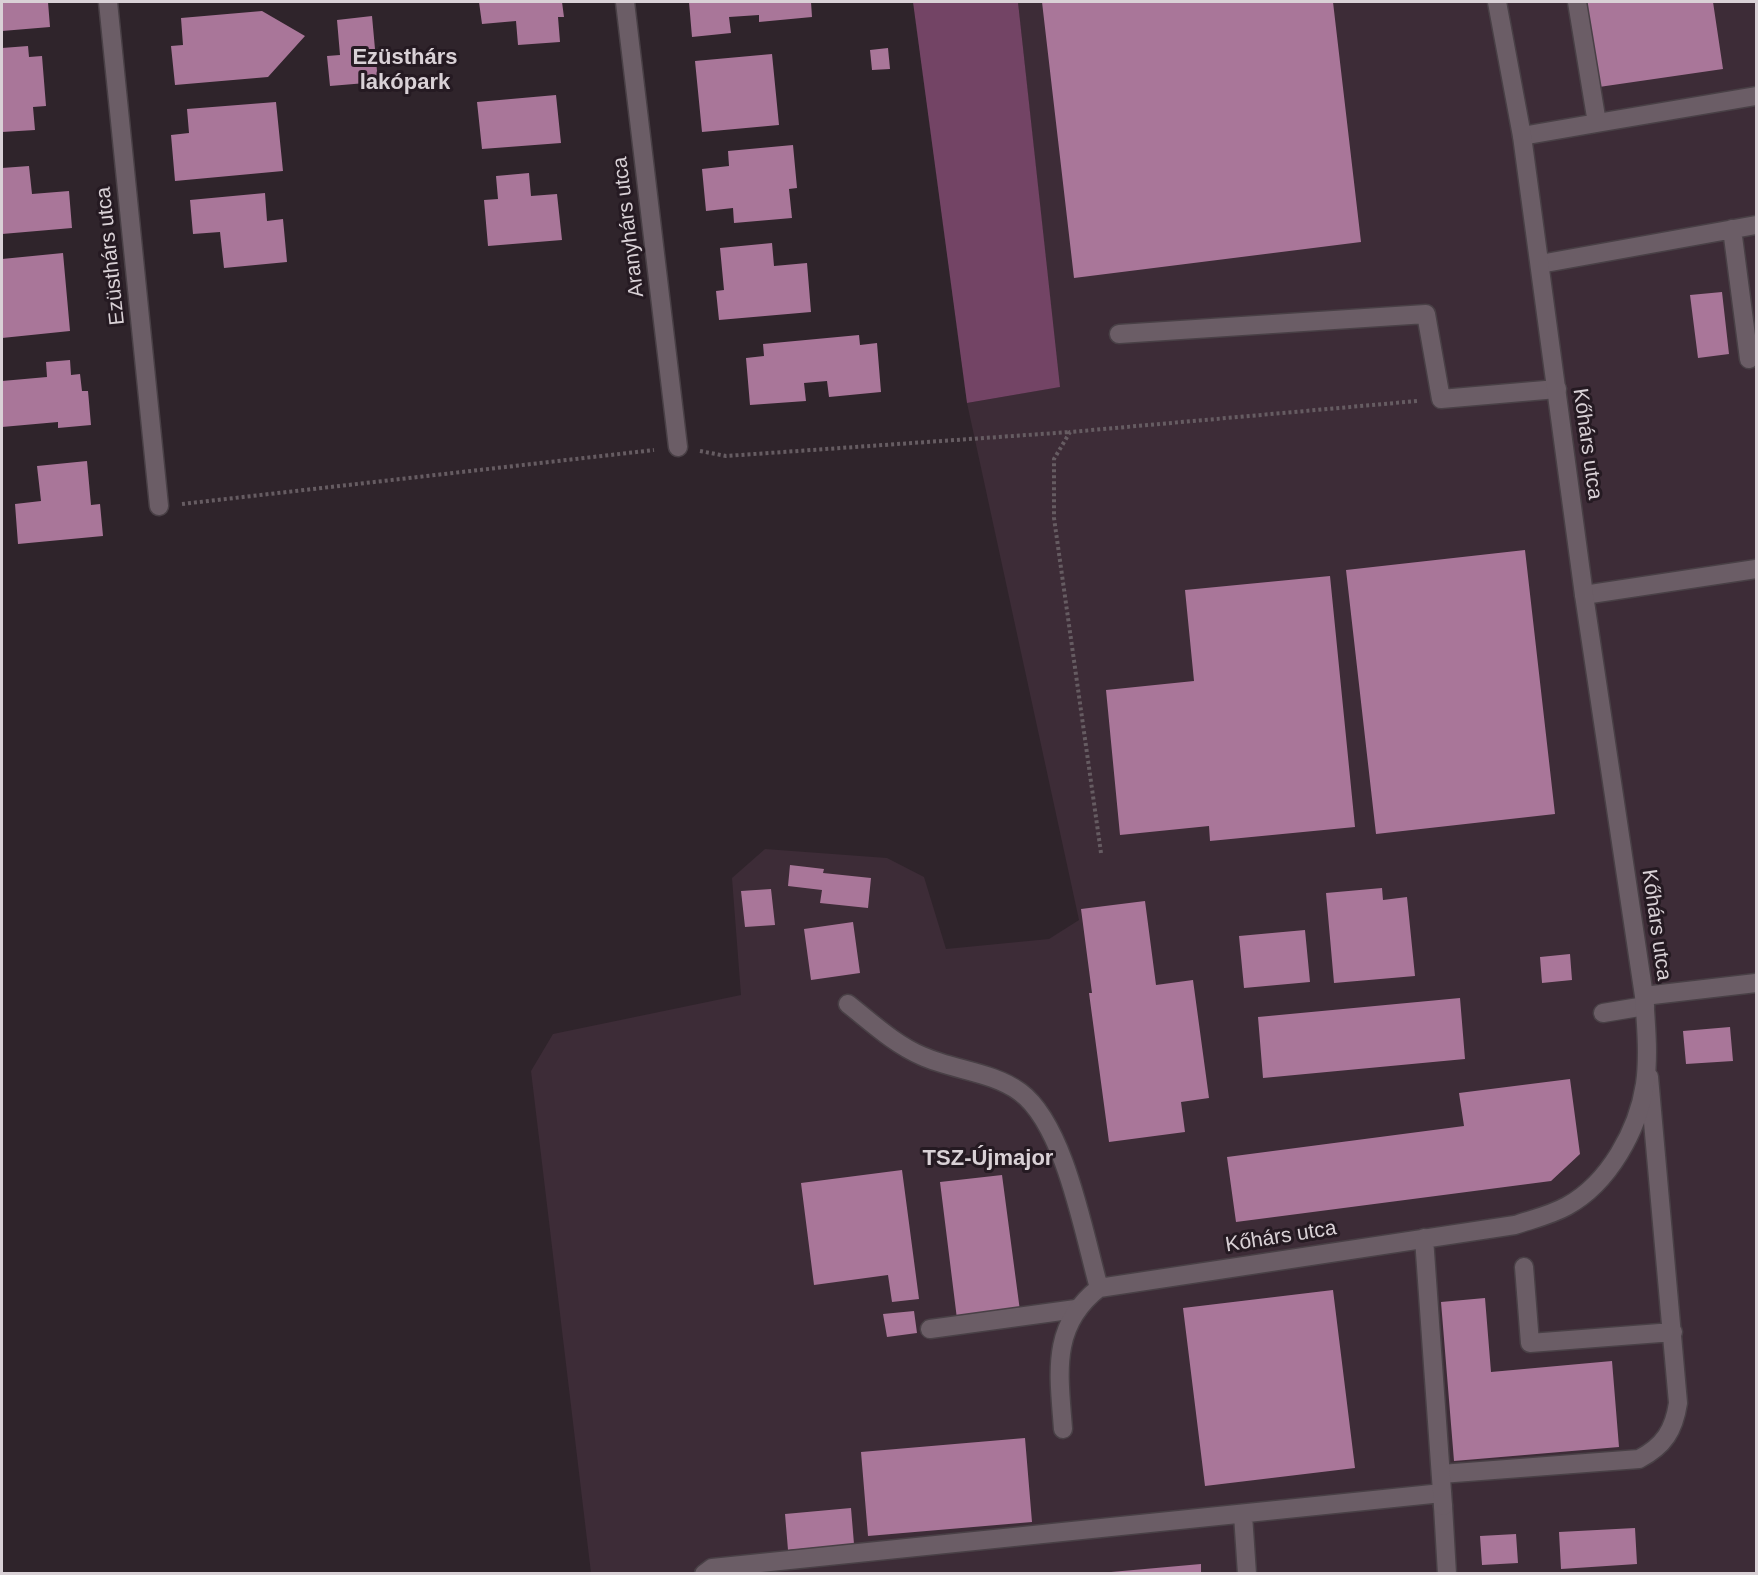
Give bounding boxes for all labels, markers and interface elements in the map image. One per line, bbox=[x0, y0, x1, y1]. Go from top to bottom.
district label: Ezüsthárs lakópark bbox=[352, 45, 458, 96]
street label: Aranyhárs utca bbox=[608, 155, 650, 299]
street label: Ezüsthárs utca bbox=[91, 186, 131, 326]
street label: Kőhárs utca bbox=[1567, 387, 1607, 501]
street label: Kőhárs utca bbox=[1636, 868, 1676, 982]
district label: TSZ-Újmajor bbox=[923, 1146, 1053, 1172]
street label: Kőhárs utca bbox=[1224, 1216, 1338, 1258]

